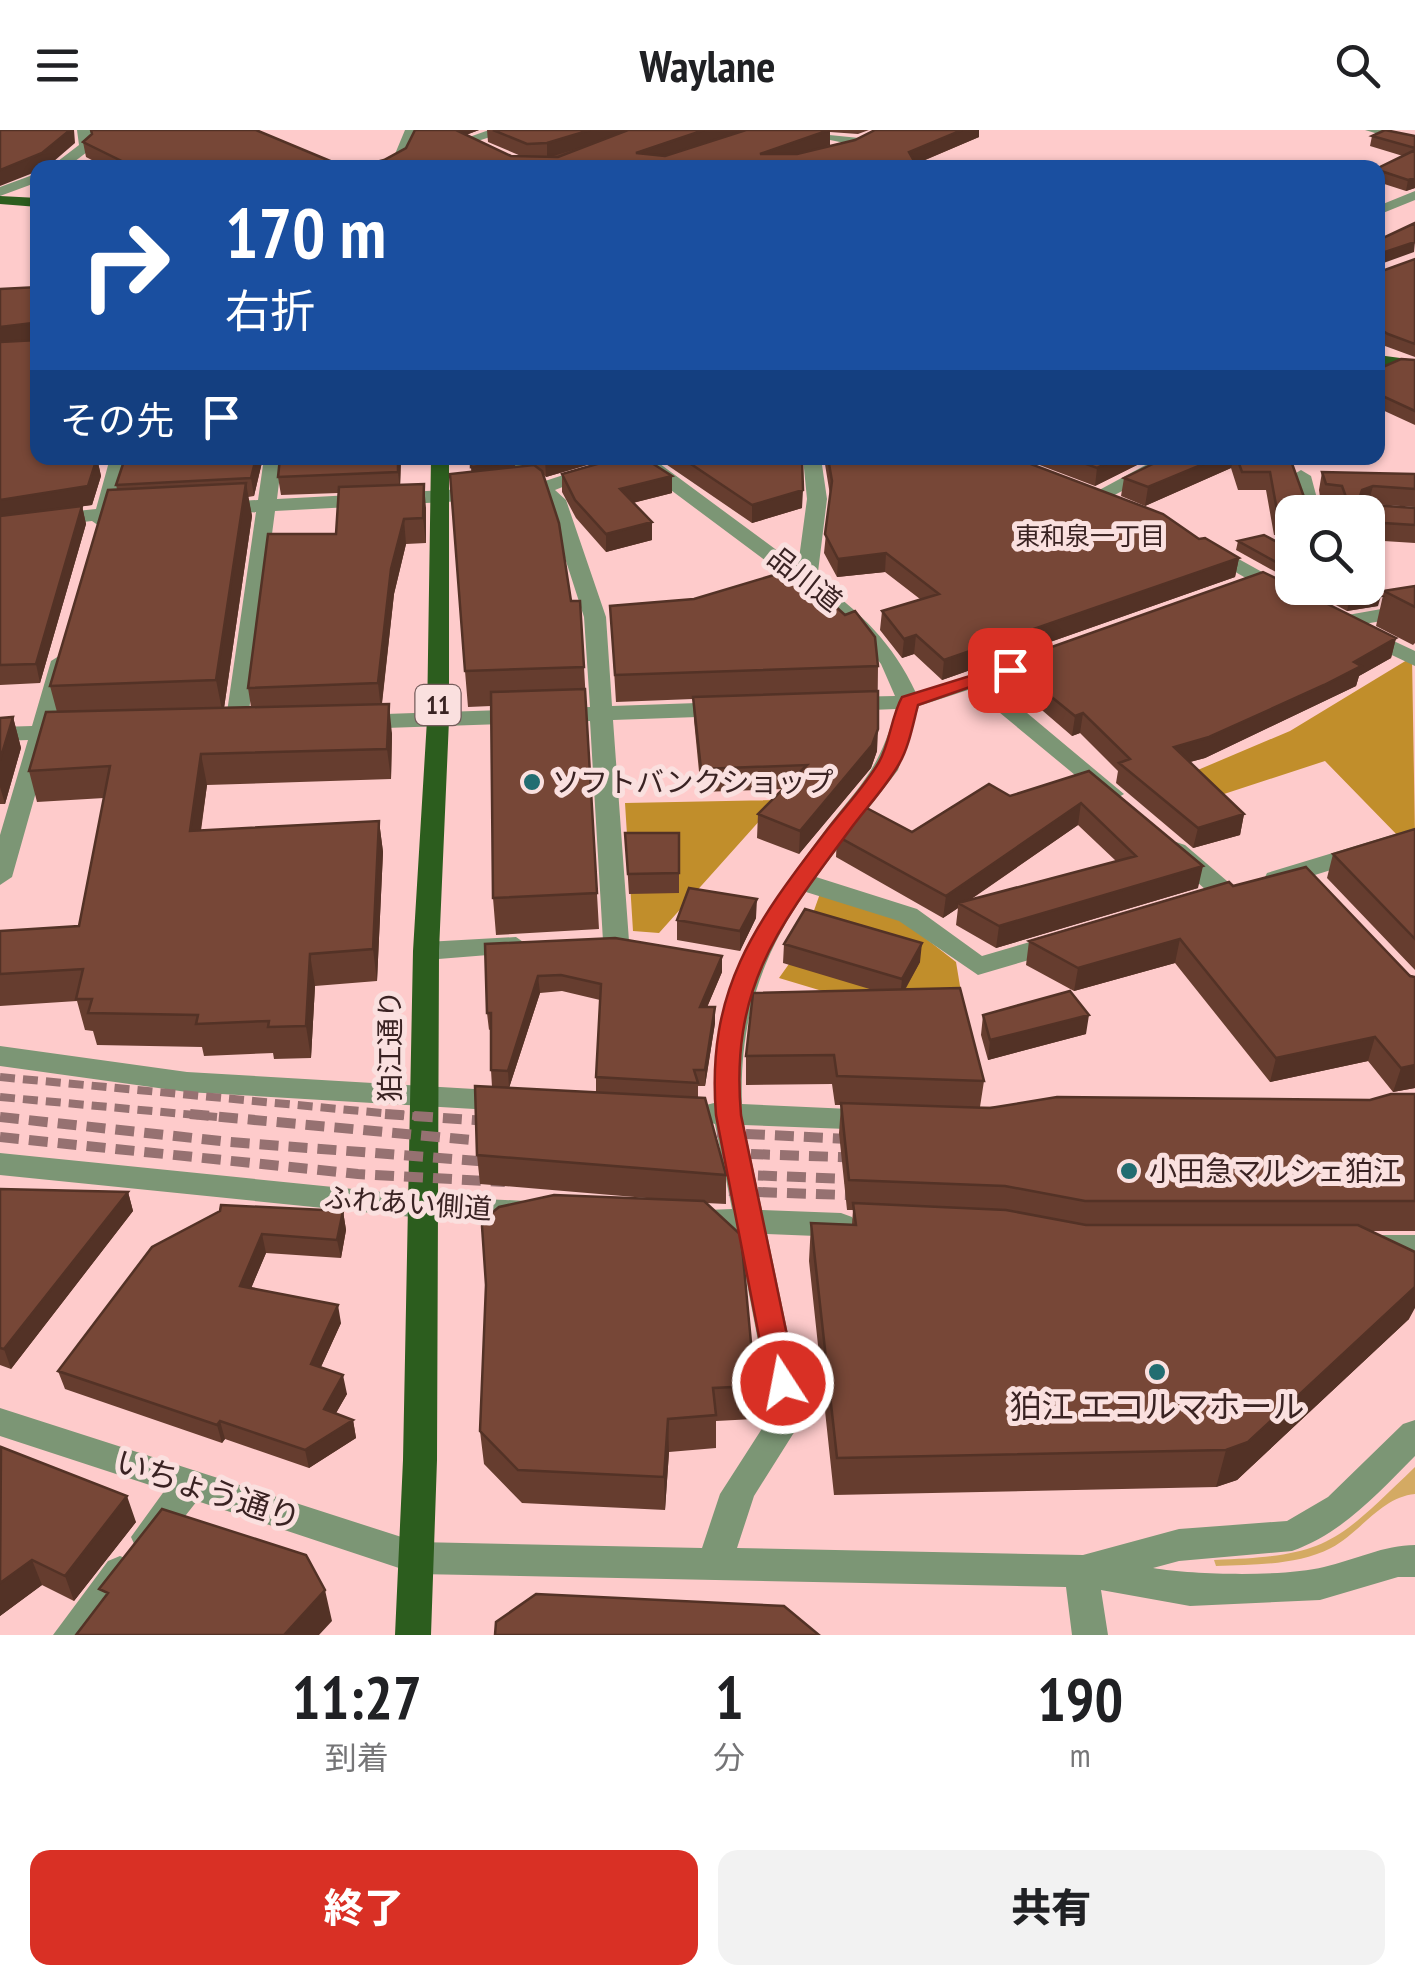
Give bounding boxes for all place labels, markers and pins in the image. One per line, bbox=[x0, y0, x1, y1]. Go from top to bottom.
pin bbox=[968, 628, 1053, 713]
place label: ソフトバンクショップ bbox=[552, 763, 833, 800]
marker: ソフトバンクショップ bbox=[521, 771, 543, 793]
place label: 小田急マルシェ狛江 bbox=[1149, 1152, 1401, 1189]
marker: 小田急マルシェ狛江 bbox=[1118, 1160, 1140, 1182]
marker: 狛江 エコルマホール bbox=[1146, 1361, 1168, 1383]
place label: 狛江 エコルマホール bbox=[1010, 1385, 1304, 1427]

